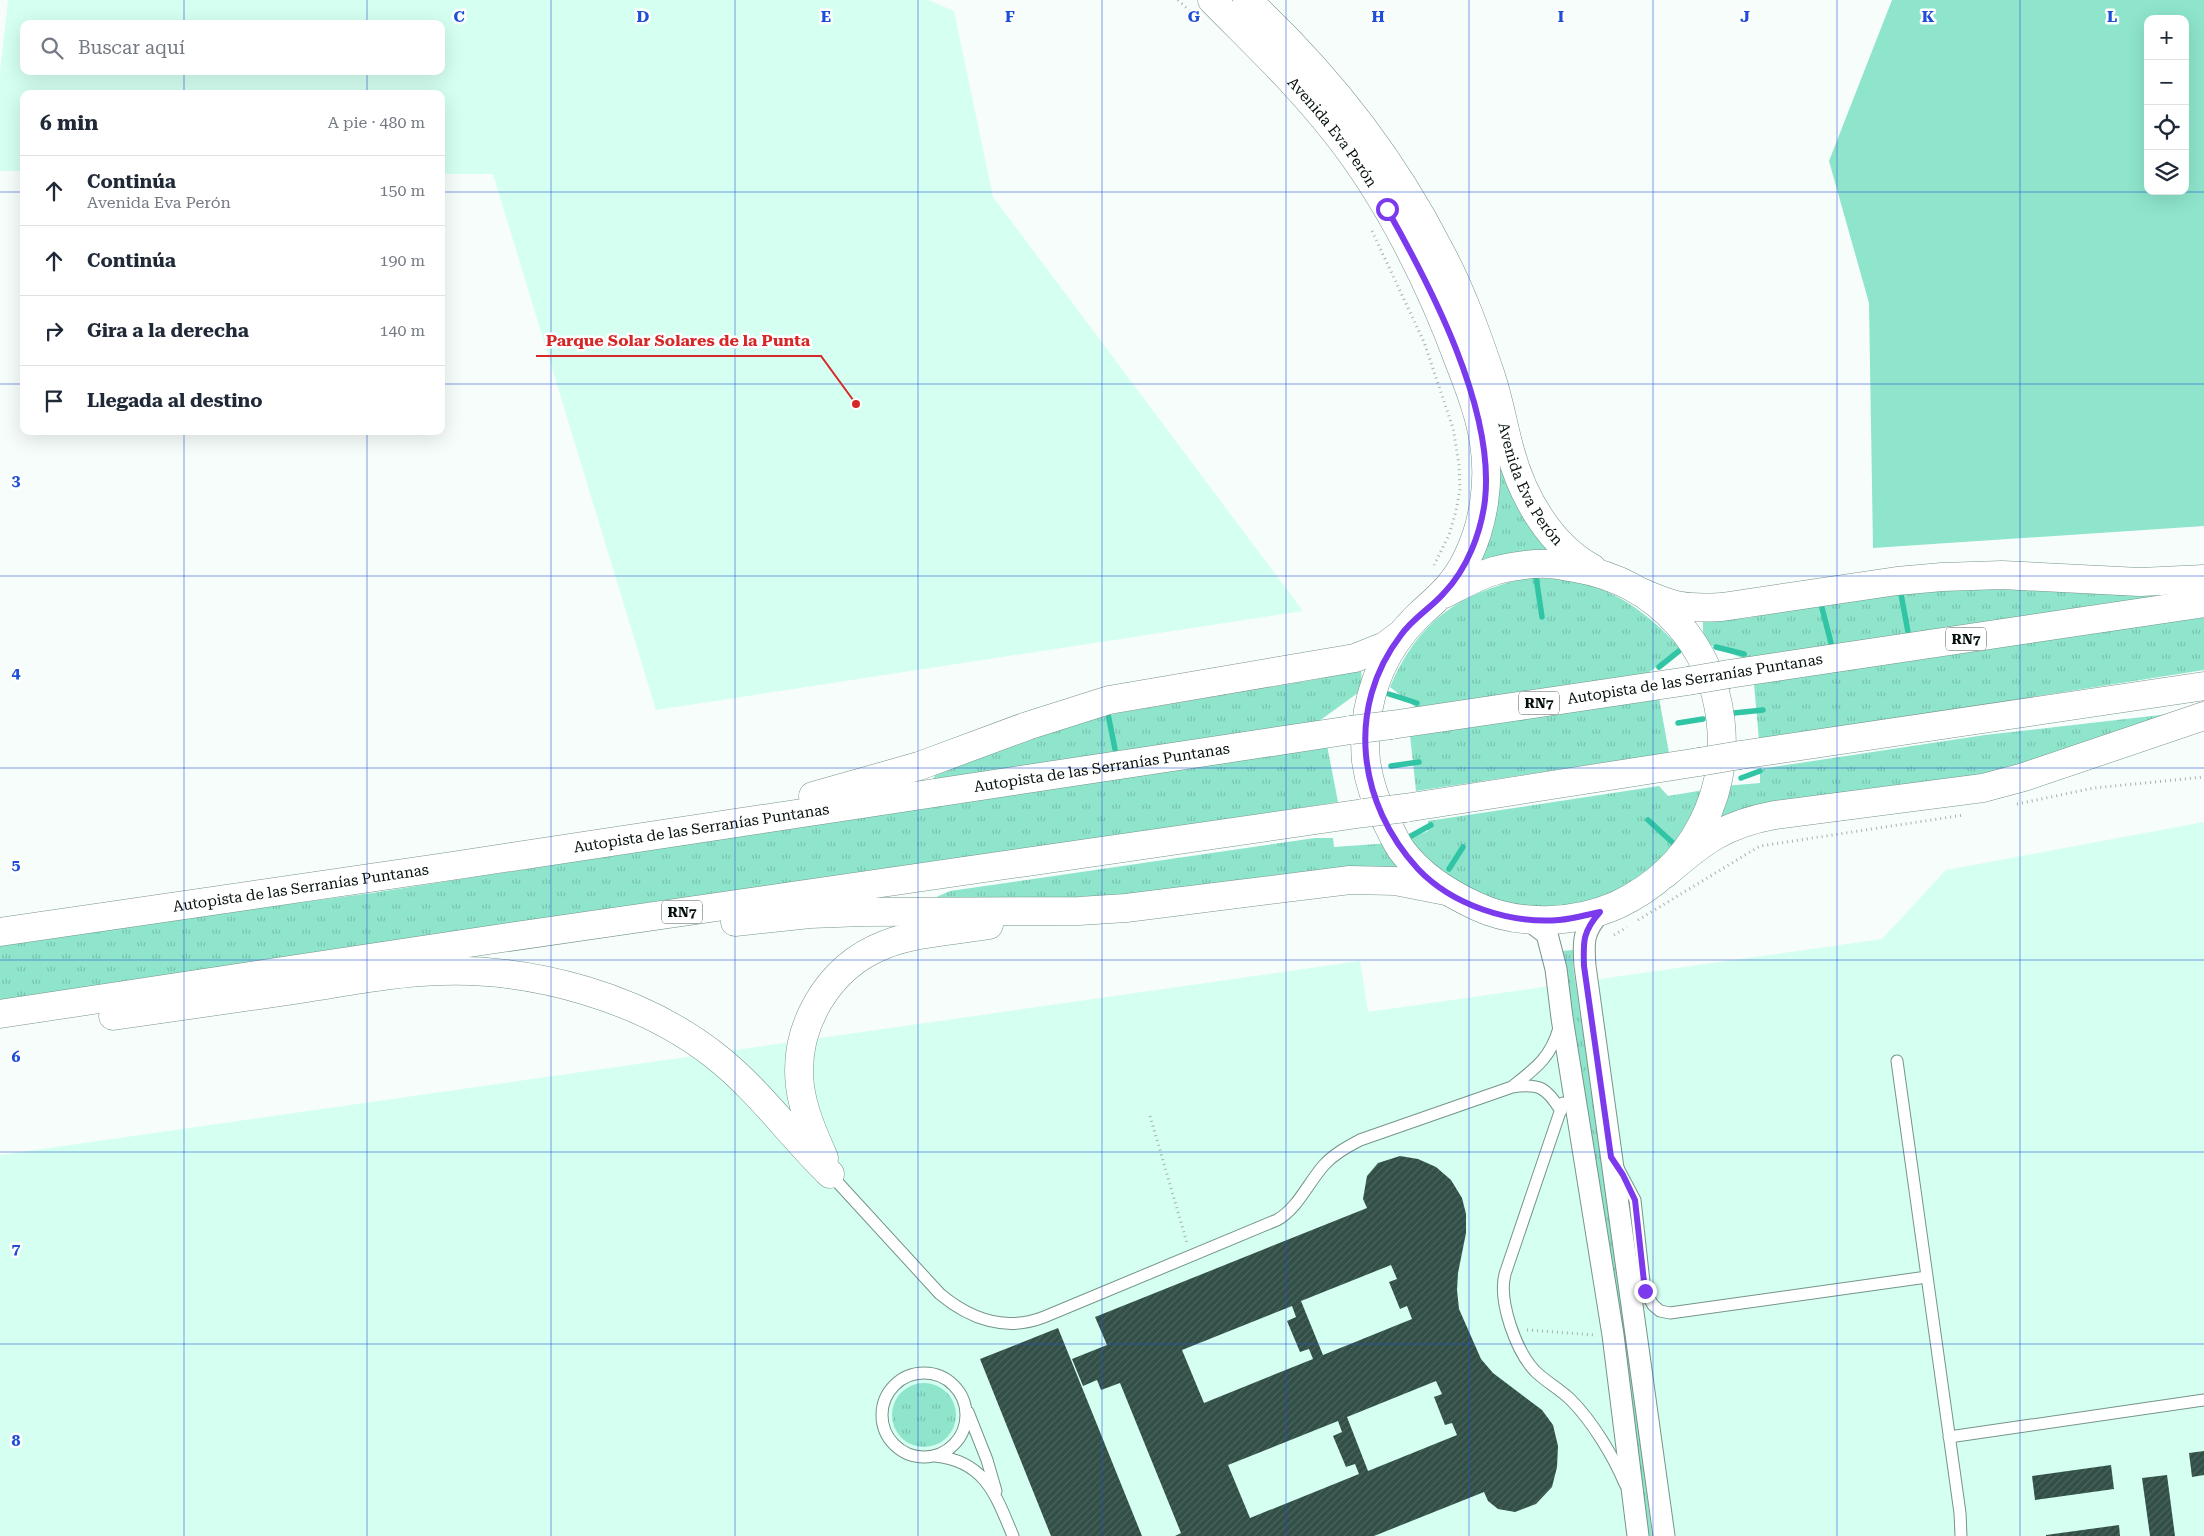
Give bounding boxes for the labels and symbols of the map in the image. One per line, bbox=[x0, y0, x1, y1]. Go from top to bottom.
text: C bbox=[453, 7, 465, 26]
text: D bbox=[637, 7, 650, 26]
text: E bbox=[821, 7, 831, 26]
text: F bbox=[1005, 7, 1015, 26]
text: G bbox=[1188, 7, 1201, 26]
text: H bbox=[1371, 7, 1385, 26]
text: I bbox=[1558, 7, 1564, 26]
text: J bbox=[1740, 7, 1750, 26]
text: K bbox=[1922, 7, 1935, 26]
text: L bbox=[2107, 7, 2117, 26]
street label: Avenida Eva Perón bbox=[1284, 73, 1381, 191]
route start bbox=[1376, 198, 1399, 221]
callout: Parque Solar Solares de la Punta bbox=[536, 325, 821, 356]
text: Parque Solar Solares de la Punta bbox=[546, 331, 811, 350]
street label: Avenida Eva Perón bbox=[1494, 421, 1567, 549]
text: 3 bbox=[12, 471, 21, 490]
road number: RN7 bbox=[1946, 628, 1986, 650]
street label: Autopista de las Serranías Puntanas bbox=[1566, 650, 1824, 708]
text: 4 bbox=[12, 663, 21, 682]
road number: RN7 bbox=[1519, 691, 1559, 714]
street label: Autopista de las Serranías Puntanas bbox=[973, 739, 1231, 796]
street label: Autopista de las Serranías Puntanas bbox=[572, 800, 830, 856]
text: 5 bbox=[12, 855, 21, 874]
street label: Autopista de las Serranías Puntanas bbox=[172, 860, 430, 916]
road number: RN7 bbox=[662, 900, 702, 924]
text: 6 bbox=[12, 1047, 21, 1066]
text: 7 bbox=[12, 1239, 21, 1258]
route end bbox=[1634, 1280, 1657, 1303]
text: 8 bbox=[12, 1431, 21, 1450]

